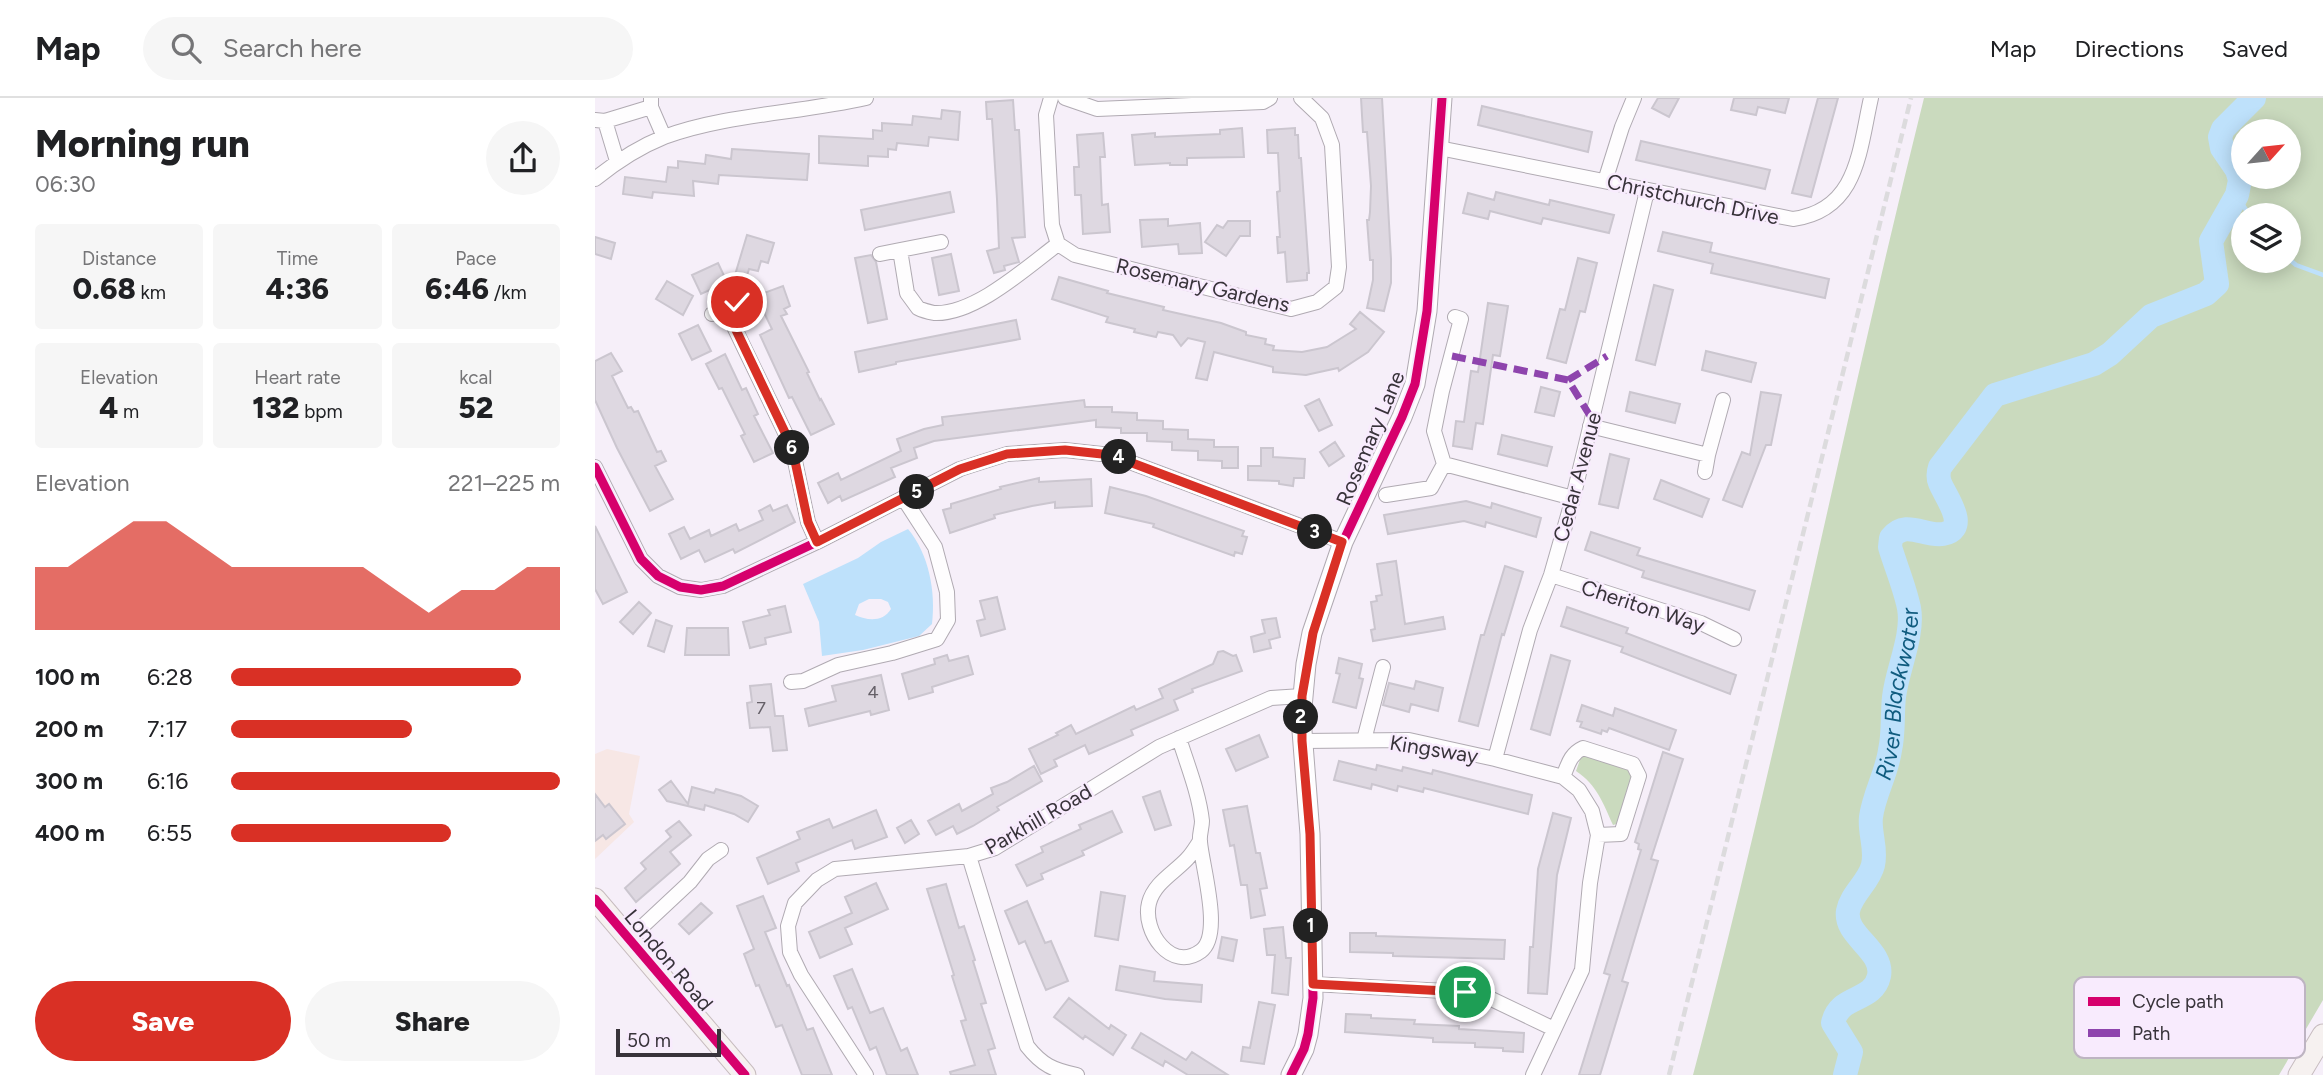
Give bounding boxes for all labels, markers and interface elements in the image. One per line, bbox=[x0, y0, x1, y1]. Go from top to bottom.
search box bbox=[143, 17, 633, 80]
text: Map bbox=[35, 29, 101, 68]
icon: search bbox=[167, 29, 205, 67]
text: Search here bbox=[223, 32, 362, 64]
text: Map bbox=[1990, 34, 2036, 63]
text: Directions bbox=[2074, 34, 2184, 63]
text: Saved bbox=[2222, 34, 2288, 63]
north arrow bbox=[2231, 119, 2301, 189]
map controls bbox=[2231, 119, 2301, 273]
text: Morning run bbox=[35, 121, 250, 167]
button: share bbox=[486, 121, 560, 195]
street label: Christchurch Drive bbox=[1605, 169, 1781, 229]
text: 06:30 bbox=[35, 170, 96, 198]
button: layers bbox=[2231, 203, 2301, 273]
text: Distance bbox=[82, 247, 156, 270]
text: Time bbox=[277, 247, 318, 270]
text: Pace bbox=[455, 247, 496, 270]
street label: Rosemary Gardens bbox=[1114, 253, 1292, 317]
text: 0.68 bbox=[72, 270, 136, 307]
text: 4:36 bbox=[266, 270, 329, 307]
text: 6:46 bbox=[425, 270, 489, 307]
pin bbox=[707, 272, 767, 332]
text: km bbox=[136, 281, 166, 304]
text: /km bbox=[489, 281, 527, 304]
icon: check bbox=[718, 283, 756, 321]
text: Elevation bbox=[80, 366, 158, 389]
text: Heart rate bbox=[254, 366, 341, 389]
text: kcal bbox=[459, 366, 492, 389]
street label: Rosemary Lane bbox=[1330, 367, 1410, 509]
text: 4 bbox=[99, 389, 118, 426]
text: 132 bbox=[252, 389, 300, 426]
text: 52 bbox=[458, 389, 493, 426]
text: m bbox=[118, 400, 139, 423]
text: bpm bbox=[300, 400, 343, 423]
street label: Cedar Avenue bbox=[1548, 410, 1606, 544]
pin: 6 bbox=[775, 430, 809, 466]
text: 6 bbox=[786, 436, 797, 459]
pin: 4 bbox=[1101, 440, 1137, 474]
text: 4 bbox=[1112, 445, 1125, 468]
text: Elevation bbox=[35, 469, 130, 497]
text: 221–225 m bbox=[448, 469, 560, 497]
pin: 5 bbox=[899, 474, 935, 510]
text: 5 bbox=[911, 480, 922, 503]
pin: 3 bbox=[1297, 514, 1333, 550]
text: 3 bbox=[1309, 520, 1320, 543]
street label: Cheriton Way bbox=[1578, 574, 1708, 638]
water label: River Blackwater bbox=[1869, 605, 1924, 784]
text: 100 m bbox=[35, 663, 100, 691]
text: 6:28 bbox=[147, 663, 193, 691]
house number: 4 bbox=[867, 681, 879, 703]
house number: 7 bbox=[756, 697, 766, 719]
pin: 2 bbox=[1283, 700, 1319, 734]
text: 2 bbox=[1295, 705, 1306, 728]
text: 200 m bbox=[35, 715, 104, 743]
text: 7:17 bbox=[147, 715, 187, 743]
street label: Kingsway bbox=[1388, 730, 1480, 768]
text: 300 m bbox=[35, 767, 103, 795]
text: 6:16 bbox=[147, 767, 188, 795]
street label: Parkhill Road bbox=[980, 778, 1096, 860]
text: 400 m bbox=[35, 819, 105, 847]
text: 6:55 bbox=[147, 819, 192, 847]
street label: London Road bbox=[619, 904, 719, 1016]
pin: 1 bbox=[1293, 908, 1329, 944]
text: 1 bbox=[1306, 914, 1315, 937]
pin bbox=[1435, 962, 1495, 1022]
icon: arrive bbox=[1446, 973, 1484, 1011]
legend bbox=[2074, 977, 2305, 1058]
button: Save bbox=[35, 981, 291, 1061]
button: Share bbox=[305, 981, 560, 1061]
text: Cycle path bbox=[2132, 990, 2224, 1013]
text: Path bbox=[2132, 1022, 2170, 1045]
scale bar bbox=[616, 1026, 721, 1058]
text: 50 m bbox=[627, 1029, 671, 1052]

